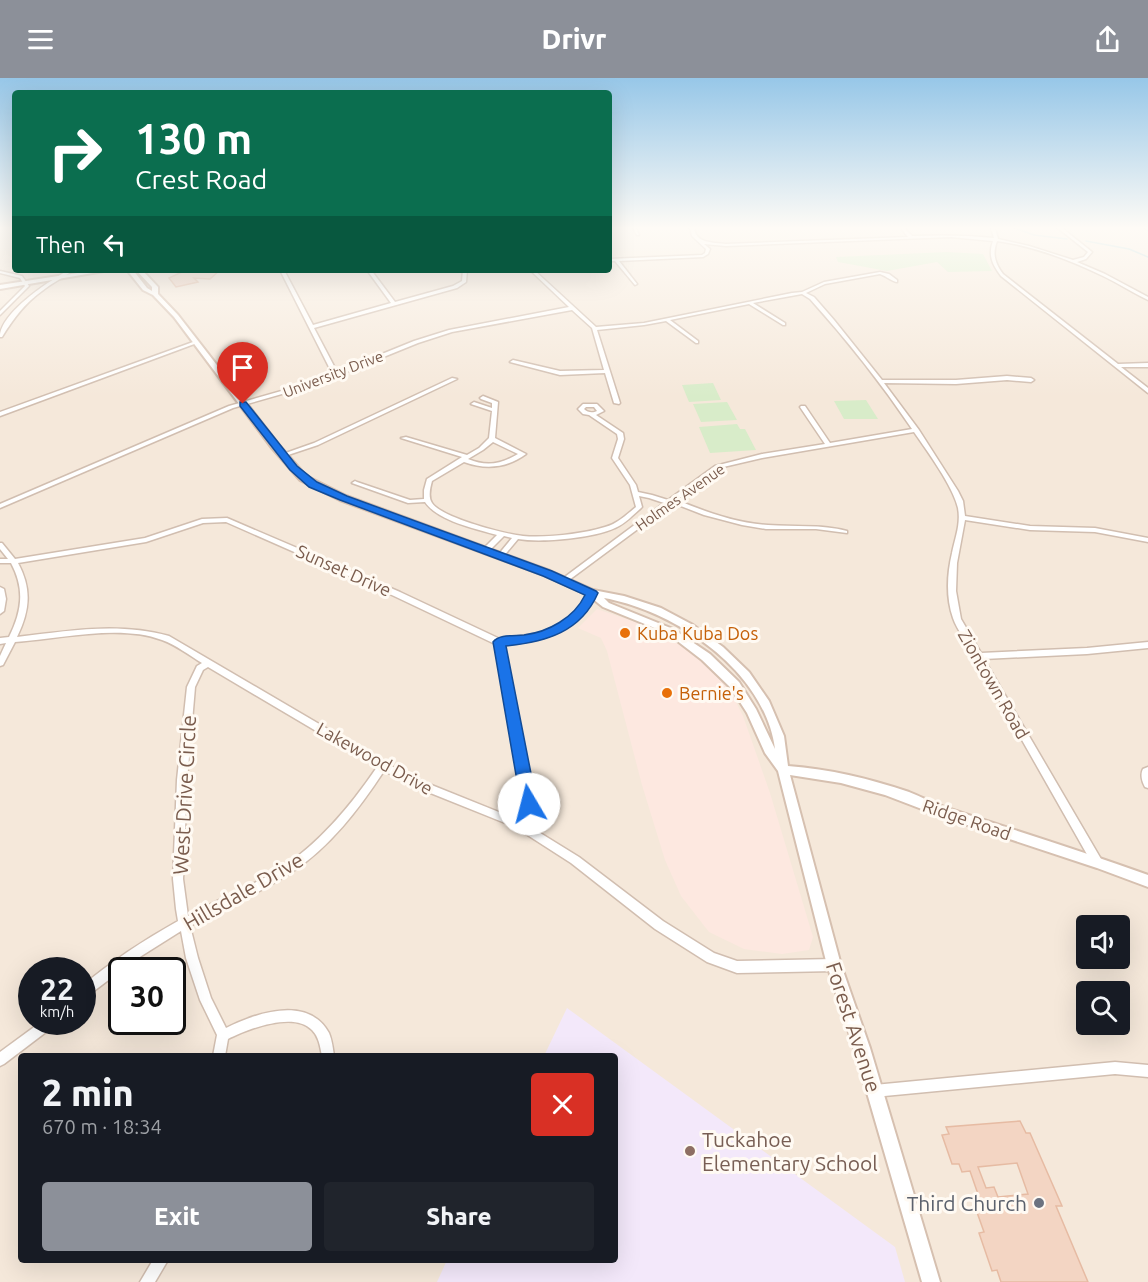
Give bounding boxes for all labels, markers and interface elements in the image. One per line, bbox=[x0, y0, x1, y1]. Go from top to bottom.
icon: menu bbox=[24, 23, 57, 56]
icon: share bbox=[1091, 23, 1124, 56]
text: Drivr bbox=[542, 24, 606, 54]
icon: right bbox=[36, 114, 114, 192]
text: 130 m bbox=[135, 115, 252, 162]
text: Crest Road bbox=[135, 164, 267, 194]
icon: left bbox=[98, 228, 131, 261]
text: Then bbox=[36, 232, 86, 257]
pin bbox=[217, 342, 268, 404]
street label: University Drive bbox=[281, 347, 385, 401]
icon: arrive bbox=[226, 351, 259, 384]
street label: Holmes Avenue bbox=[632, 460, 728, 534]
street label: Sunset Drive bbox=[294, 540, 394, 600]
place label: Kuba Kuba Dos bbox=[637, 623, 758, 643]
marker: Kuba Kuba Dos bbox=[618, 626, 632, 640]
street label: Ziontown Road bbox=[955, 626, 1033, 742]
place label: Bernie's bbox=[679, 683, 744, 703]
marker: Bernie's bbox=[660, 686, 674, 700]
street label: West Drive Circle bbox=[168, 714, 200, 876]
street label: Lakewood Drive bbox=[314, 718, 436, 798]
position arrow bbox=[497, 772, 561, 836]
street label: Ridge Road bbox=[920, 795, 1014, 843]
street label: Hillsdale Drive bbox=[179, 847, 307, 935]
map controls bbox=[1076, 915, 1130, 1035]
button: sound bbox=[1076, 915, 1130, 969]
speed limit sign: 30 bbox=[108, 957, 186, 1035]
street label: Forest Avenue bbox=[822, 959, 886, 1095]
text: 22 bbox=[40, 972, 74, 1006]
button: search bbox=[1076, 981, 1130, 1035]
text: km/h bbox=[40, 1003, 74, 1020]
text: 2 min bbox=[42, 1072, 134, 1113]
button: close bbox=[531, 1073, 594, 1136]
text: 670 m · 18:34 bbox=[42, 1115, 162, 1138]
place label: Tuckahoe Elementary School bbox=[702, 1127, 878, 1175]
marker: Tuckahoe Elementary School bbox=[683, 1144, 697, 1158]
button: Exit bbox=[42, 1182, 312, 1251]
button: Share bbox=[324, 1182, 594, 1251]
place label: Third Church bbox=[907, 1191, 1027, 1215]
marker: Third Church bbox=[1032, 1196, 1046, 1210]

